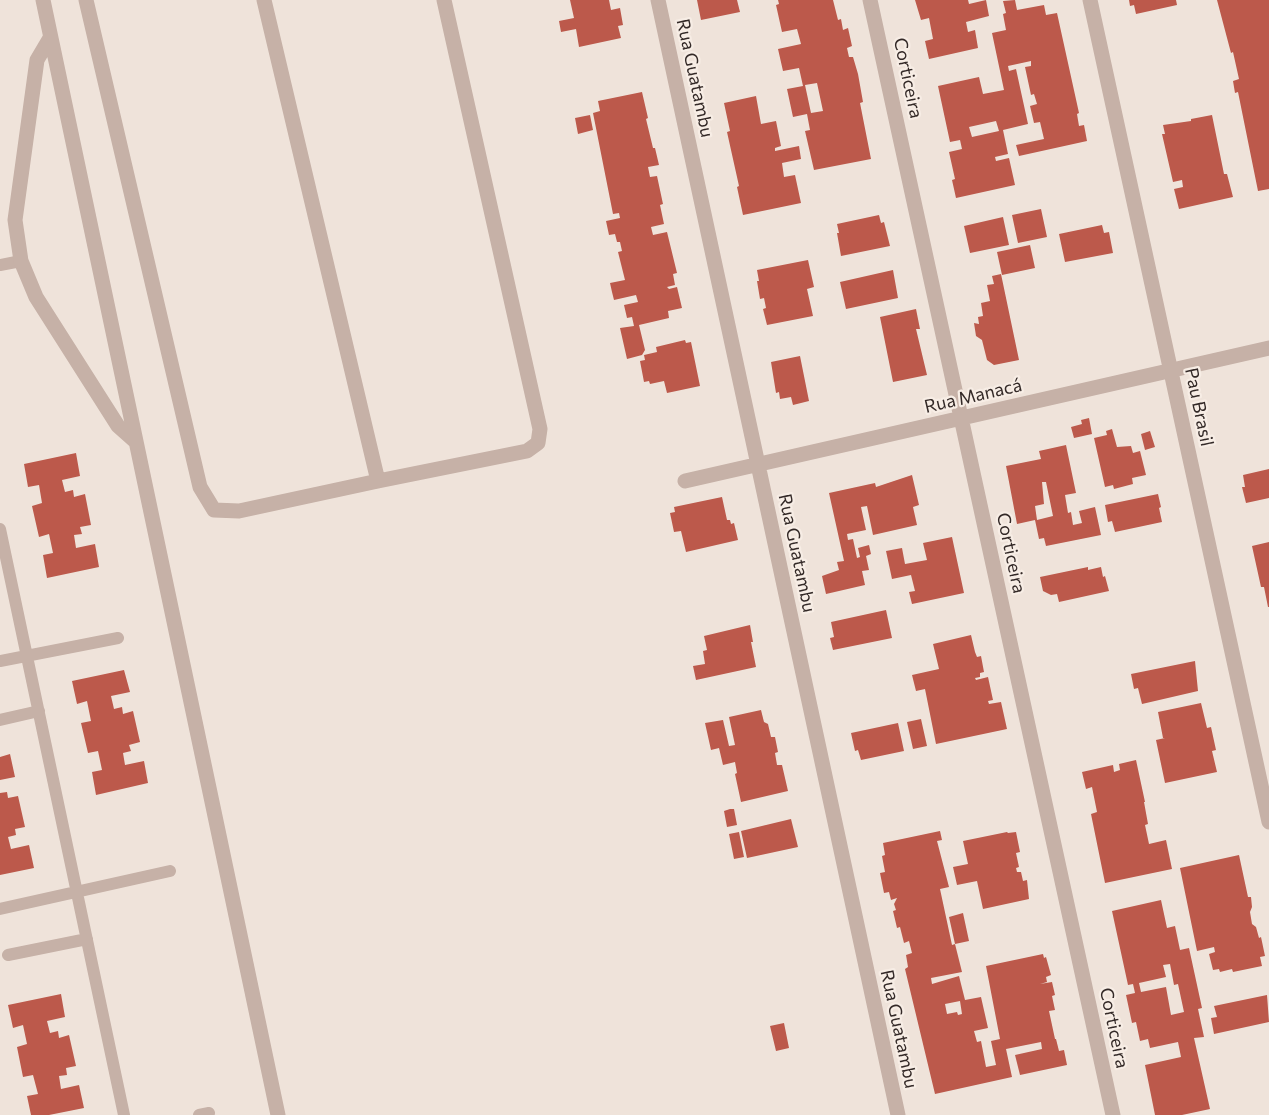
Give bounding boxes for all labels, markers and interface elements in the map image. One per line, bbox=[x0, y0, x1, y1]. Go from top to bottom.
street label: Rua Guatambu bbox=[672, 17, 718, 139]
street label: Corticeira bbox=[889, 36, 927, 120]
street label: Pau Brasil bbox=[1180, 366, 1218, 448]
street label: Rua Manacá bbox=[922, 374, 1024, 418]
street label: Rua Guatambu bbox=[774, 492, 820, 614]
street label: Corticeira bbox=[992, 511, 1030, 595]
street label: Rua Guatambu bbox=[876, 968, 922, 1090]
street label: Corticeira bbox=[1095, 986, 1133, 1070]

